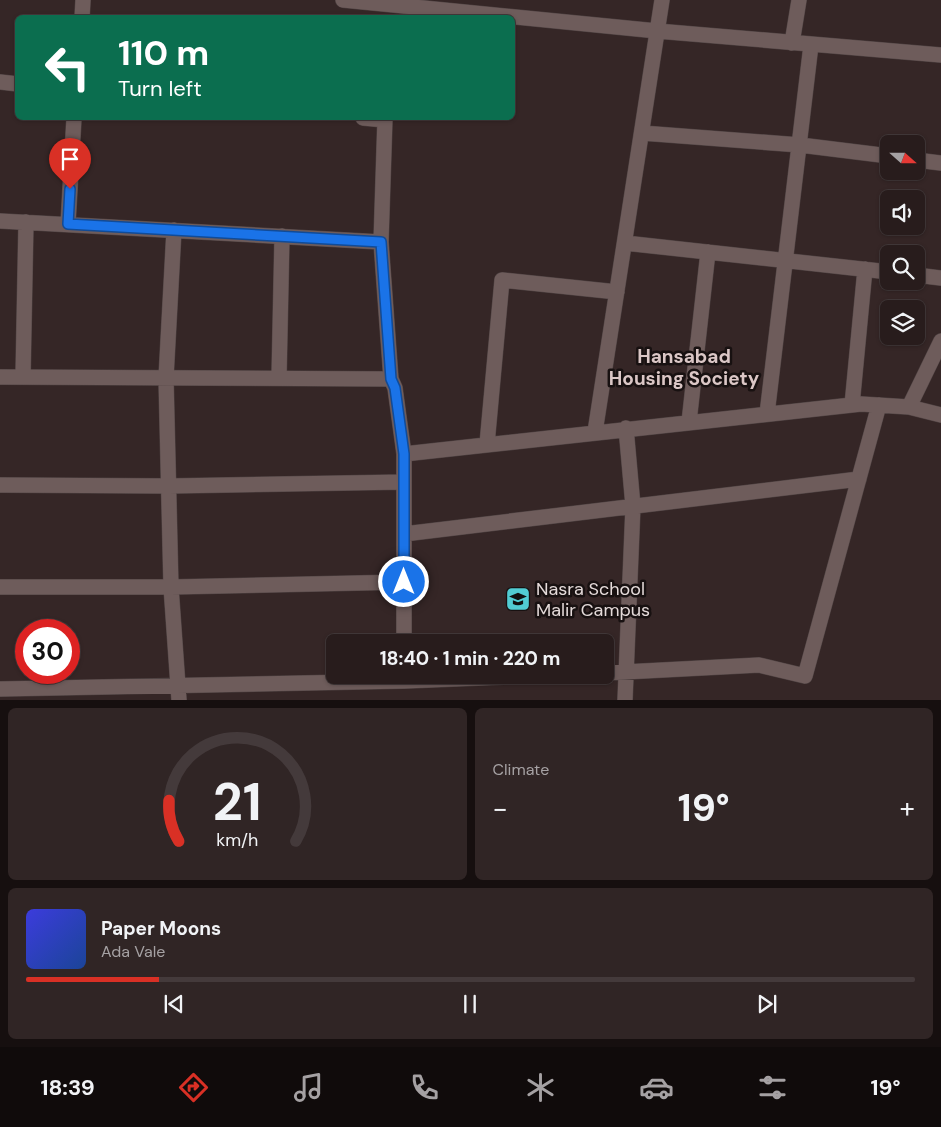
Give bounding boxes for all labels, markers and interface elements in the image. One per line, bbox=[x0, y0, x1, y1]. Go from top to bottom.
text: 110 m bbox=[118, 30, 209, 76]
icon: left bbox=[35, 35, 100, 100]
text: Turn left bbox=[118, 74, 202, 103]
north arrow bbox=[880, 135, 925, 180]
map controls bbox=[880, 135, 925, 345]
pin bbox=[49, 138, 91, 189]
icon: arrive bbox=[56, 145, 84, 173]
button: sound bbox=[880, 190, 925, 235]
button: search bbox=[880, 245, 925, 290]
button: layers bbox=[880, 300, 925, 345]
district label: Hansabad Housing Society bbox=[609, 344, 760, 391]
position arrow bbox=[377, 555, 429, 607]
place label: Nasra School Malir Campus bbox=[536, 577, 650, 622]
school or university icon: Nasra School Malir Campus bbox=[505, 586, 531, 612]
speed limit sign: 30 bbox=[15, 619, 80, 684]
text: 18:40 · 1 min · 220 m bbox=[380, 646, 560, 671]
text: Climate bbox=[493, 759, 549, 780]
text: 21 bbox=[213, 768, 262, 836]
text: 19° bbox=[678, 783, 730, 833]
text: − bbox=[493, 790, 508, 827]
text: + bbox=[900, 790, 915, 827]
text: km/h bbox=[216, 828, 258, 852]
text: Paper Moons bbox=[101, 916, 221, 941]
text: Ada Vale bbox=[101, 941, 165, 962]
icon: previous bbox=[160, 990, 188, 1018]
icon: pause bbox=[456, 990, 484, 1018]
icon: next bbox=[753, 990, 781, 1018]
icon: directions bbox=[176, 1070, 211, 1105]
icon: music bbox=[291, 1070, 326, 1105]
icon: phone bbox=[407, 1070, 442, 1105]
icon: climate bbox=[523, 1070, 558, 1105]
icon: car bbox=[639, 1070, 674, 1105]
icon: filters bbox=[755, 1070, 790, 1105]
text: 18:39 bbox=[40, 1073, 95, 1102]
text: 19° bbox=[871, 1073, 901, 1102]

